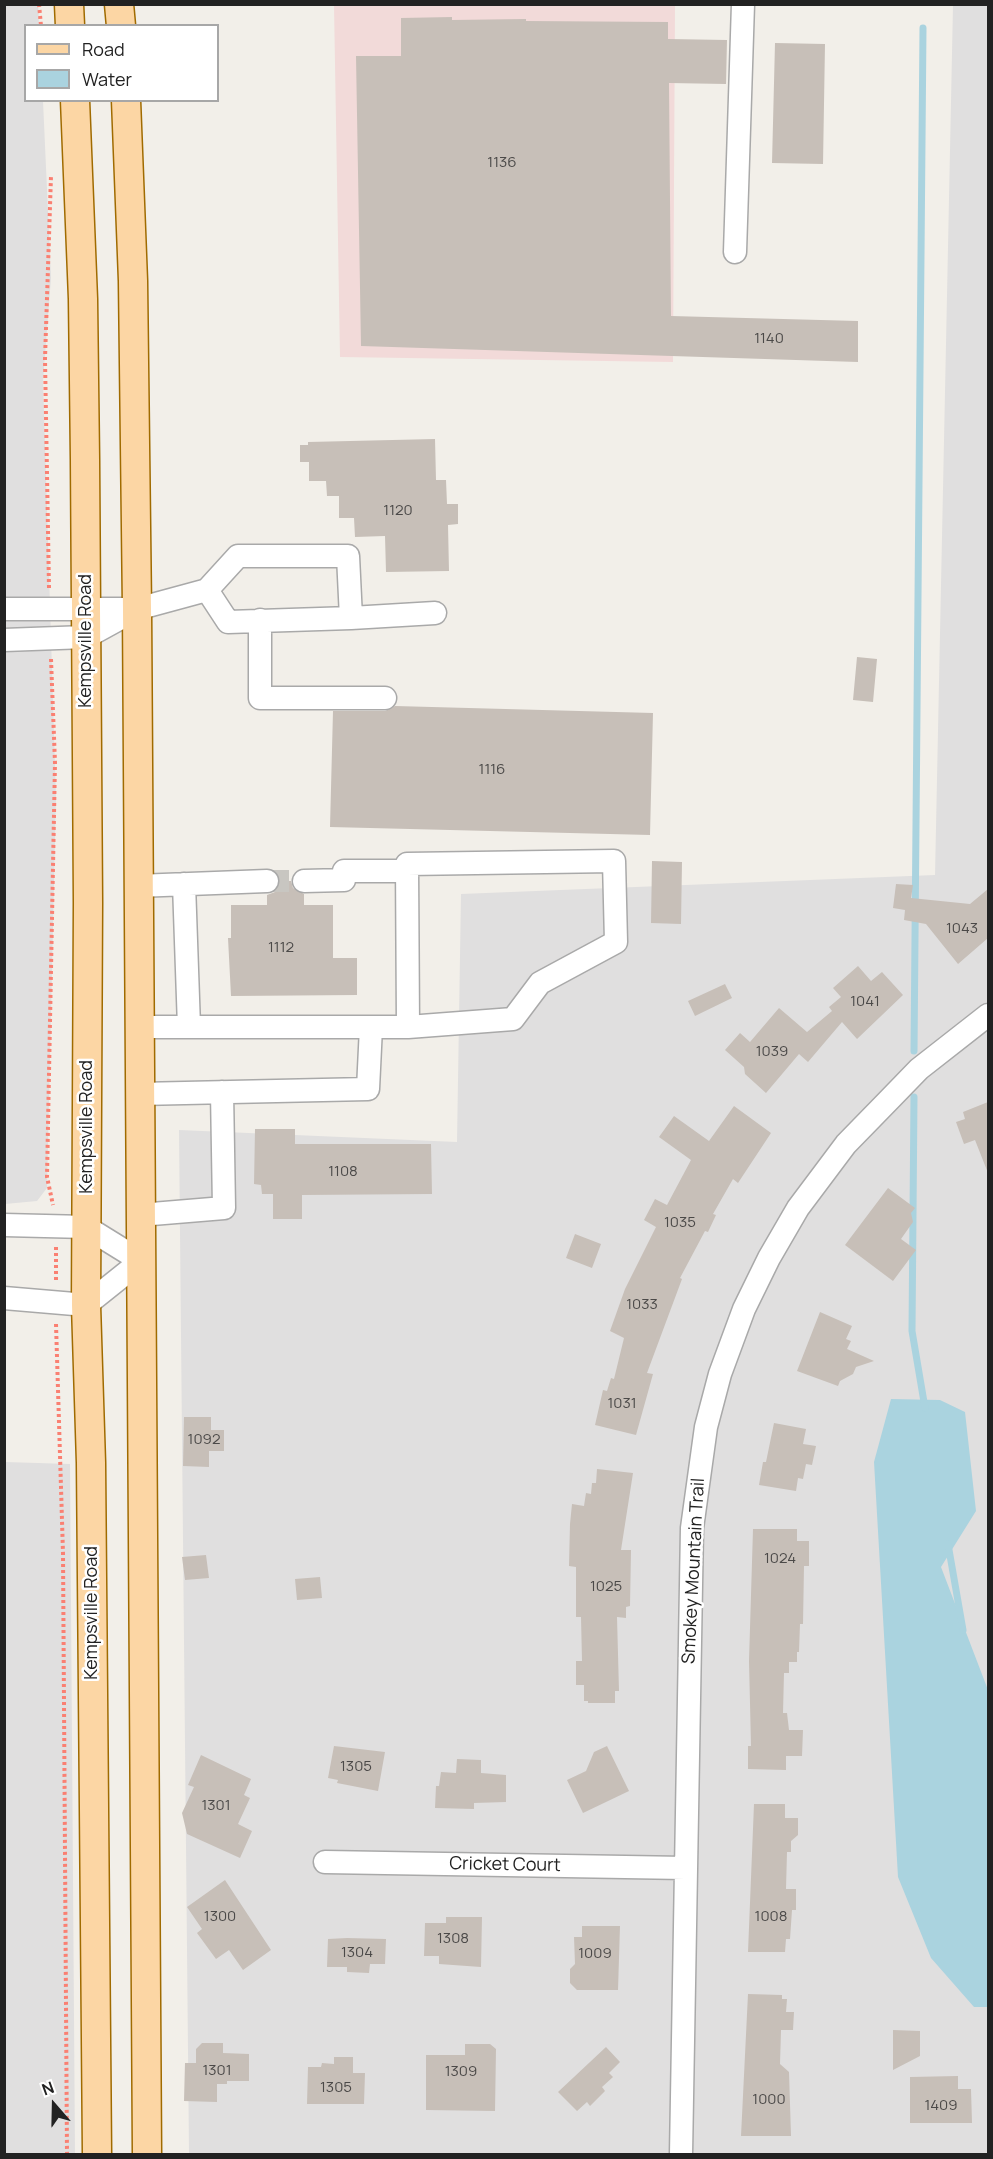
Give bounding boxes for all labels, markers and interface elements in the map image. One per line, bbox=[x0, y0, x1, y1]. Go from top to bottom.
legend bbox=[24, 24, 219, 102]
text: Road bbox=[82, 37, 125, 61]
text: Water bbox=[82, 67, 132, 91]
house number: 1136 bbox=[487, 154, 517, 172]
house number: 1140 bbox=[754, 330, 784, 348]
house number: 1120 bbox=[383, 502, 413, 520]
street label: Kempsville Road bbox=[75, 574, 97, 708]
house number: 1116 bbox=[479, 761, 505, 779]
house number: 1043 bbox=[946, 920, 978, 938]
house number: 1112 bbox=[268, 939, 294, 957]
house number: 1041 bbox=[850, 993, 880, 1011]
house number: 1039 bbox=[756, 1043, 788, 1061]
street label: Kempsville Road bbox=[76, 1060, 98, 1194]
house number: 1108 bbox=[328, 1163, 358, 1181]
house number: 1035 bbox=[664, 1214, 696, 1232]
house number: 1033 bbox=[626, 1296, 658, 1314]
house number: 1031 bbox=[607, 1395, 637, 1413]
house number: 1092 bbox=[188, 1431, 220, 1449]
street label: Smokey Mountain Trail bbox=[678, 1477, 710, 1665]
street label: Kempsville Road bbox=[81, 1546, 103, 1680]
house number: 1024 bbox=[764, 1550, 796, 1568]
house number: 1025 bbox=[590, 1578, 622, 1596]
house number: 1305 bbox=[340, 1758, 372, 1776]
house number: 1301 bbox=[201, 1797, 231, 1815]
street label: Cricket Court bbox=[449, 1853, 561, 1877]
house number: 1300 bbox=[204, 1908, 236, 1926]
house number: 1008 bbox=[755, 1908, 787, 1926]
house number: 1308 bbox=[437, 1930, 469, 1948]
house number: 1304 bbox=[341, 1944, 373, 1962]
house number: 1009 bbox=[578, 1945, 612, 1963]
house number: 1301 bbox=[202, 2062, 232, 2080]
house number: 1309 bbox=[445, 2063, 477, 2081]
north arrow bbox=[24, 2075, 84, 2135]
text: N bbox=[39, 2076, 57, 2100]
house number: 1305 bbox=[320, 2079, 352, 2097]
house number: 1000 bbox=[752, 2091, 786, 2109]
house number: 1409 bbox=[924, 2097, 958, 2115]

